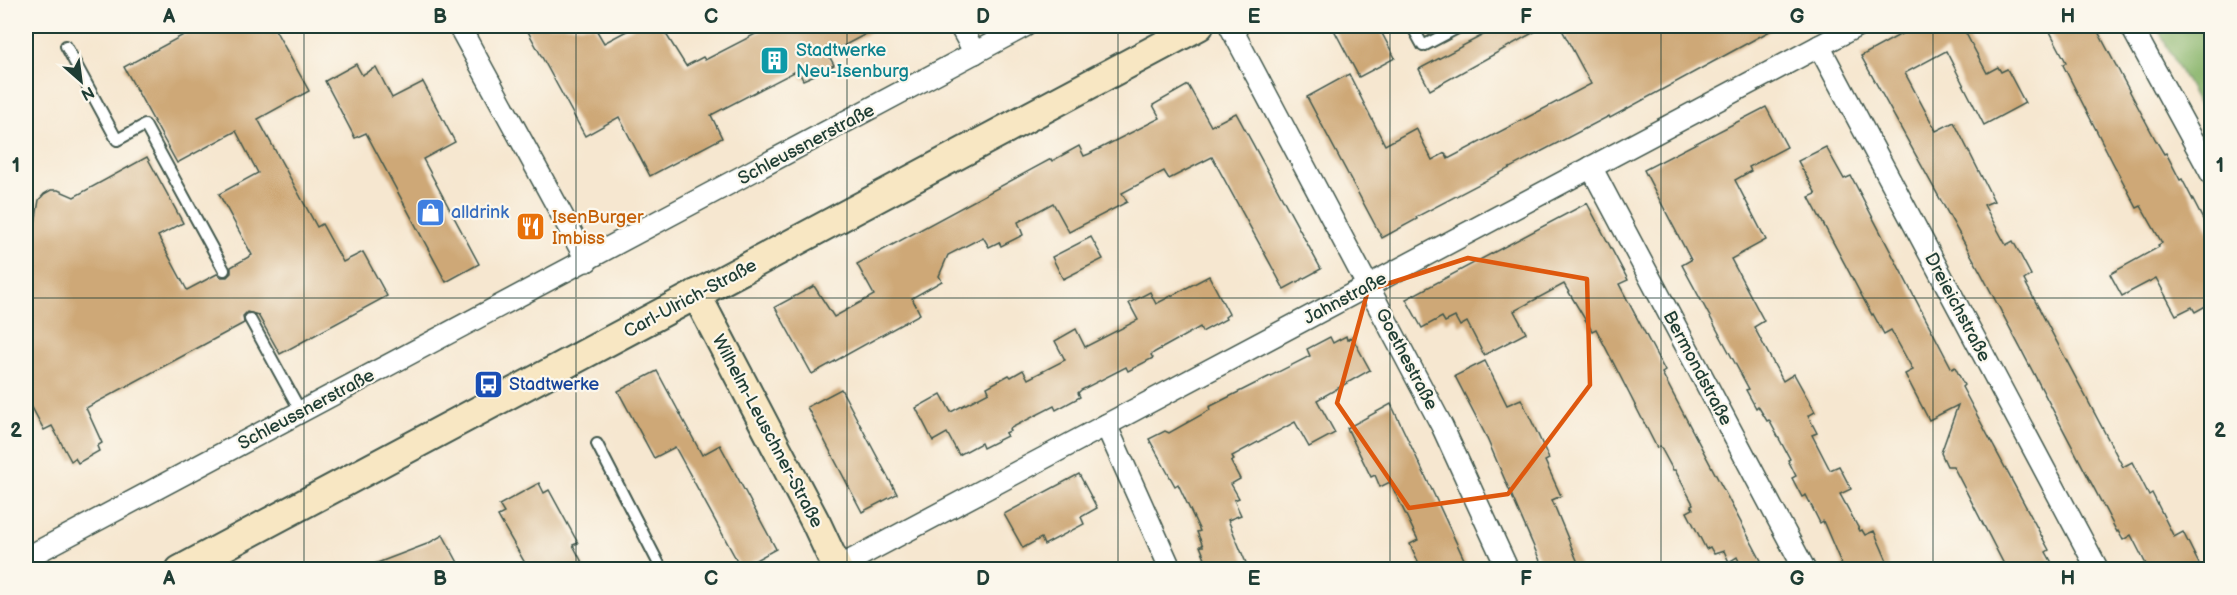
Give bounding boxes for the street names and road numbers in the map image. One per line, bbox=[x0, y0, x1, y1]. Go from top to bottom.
street label: Schleussnerstraße bbox=[734, 99, 878, 189]
street label: Dreieichstraße bbox=[1920, 249, 1995, 365]
street label: Carl-Ulrich-Straße bbox=[620, 254, 761, 342]
street label: Jahnstraße bbox=[1300, 268, 1391, 329]
street label: Goethestraße bbox=[1371, 305, 1442, 414]
street label: Bermondstraße bbox=[1659, 307, 1737, 429]
street label: Wilhelm-Leuschner-Straße bbox=[708, 331, 828, 532]
street label: Schleussnerstraße bbox=[234, 364, 378, 454]

